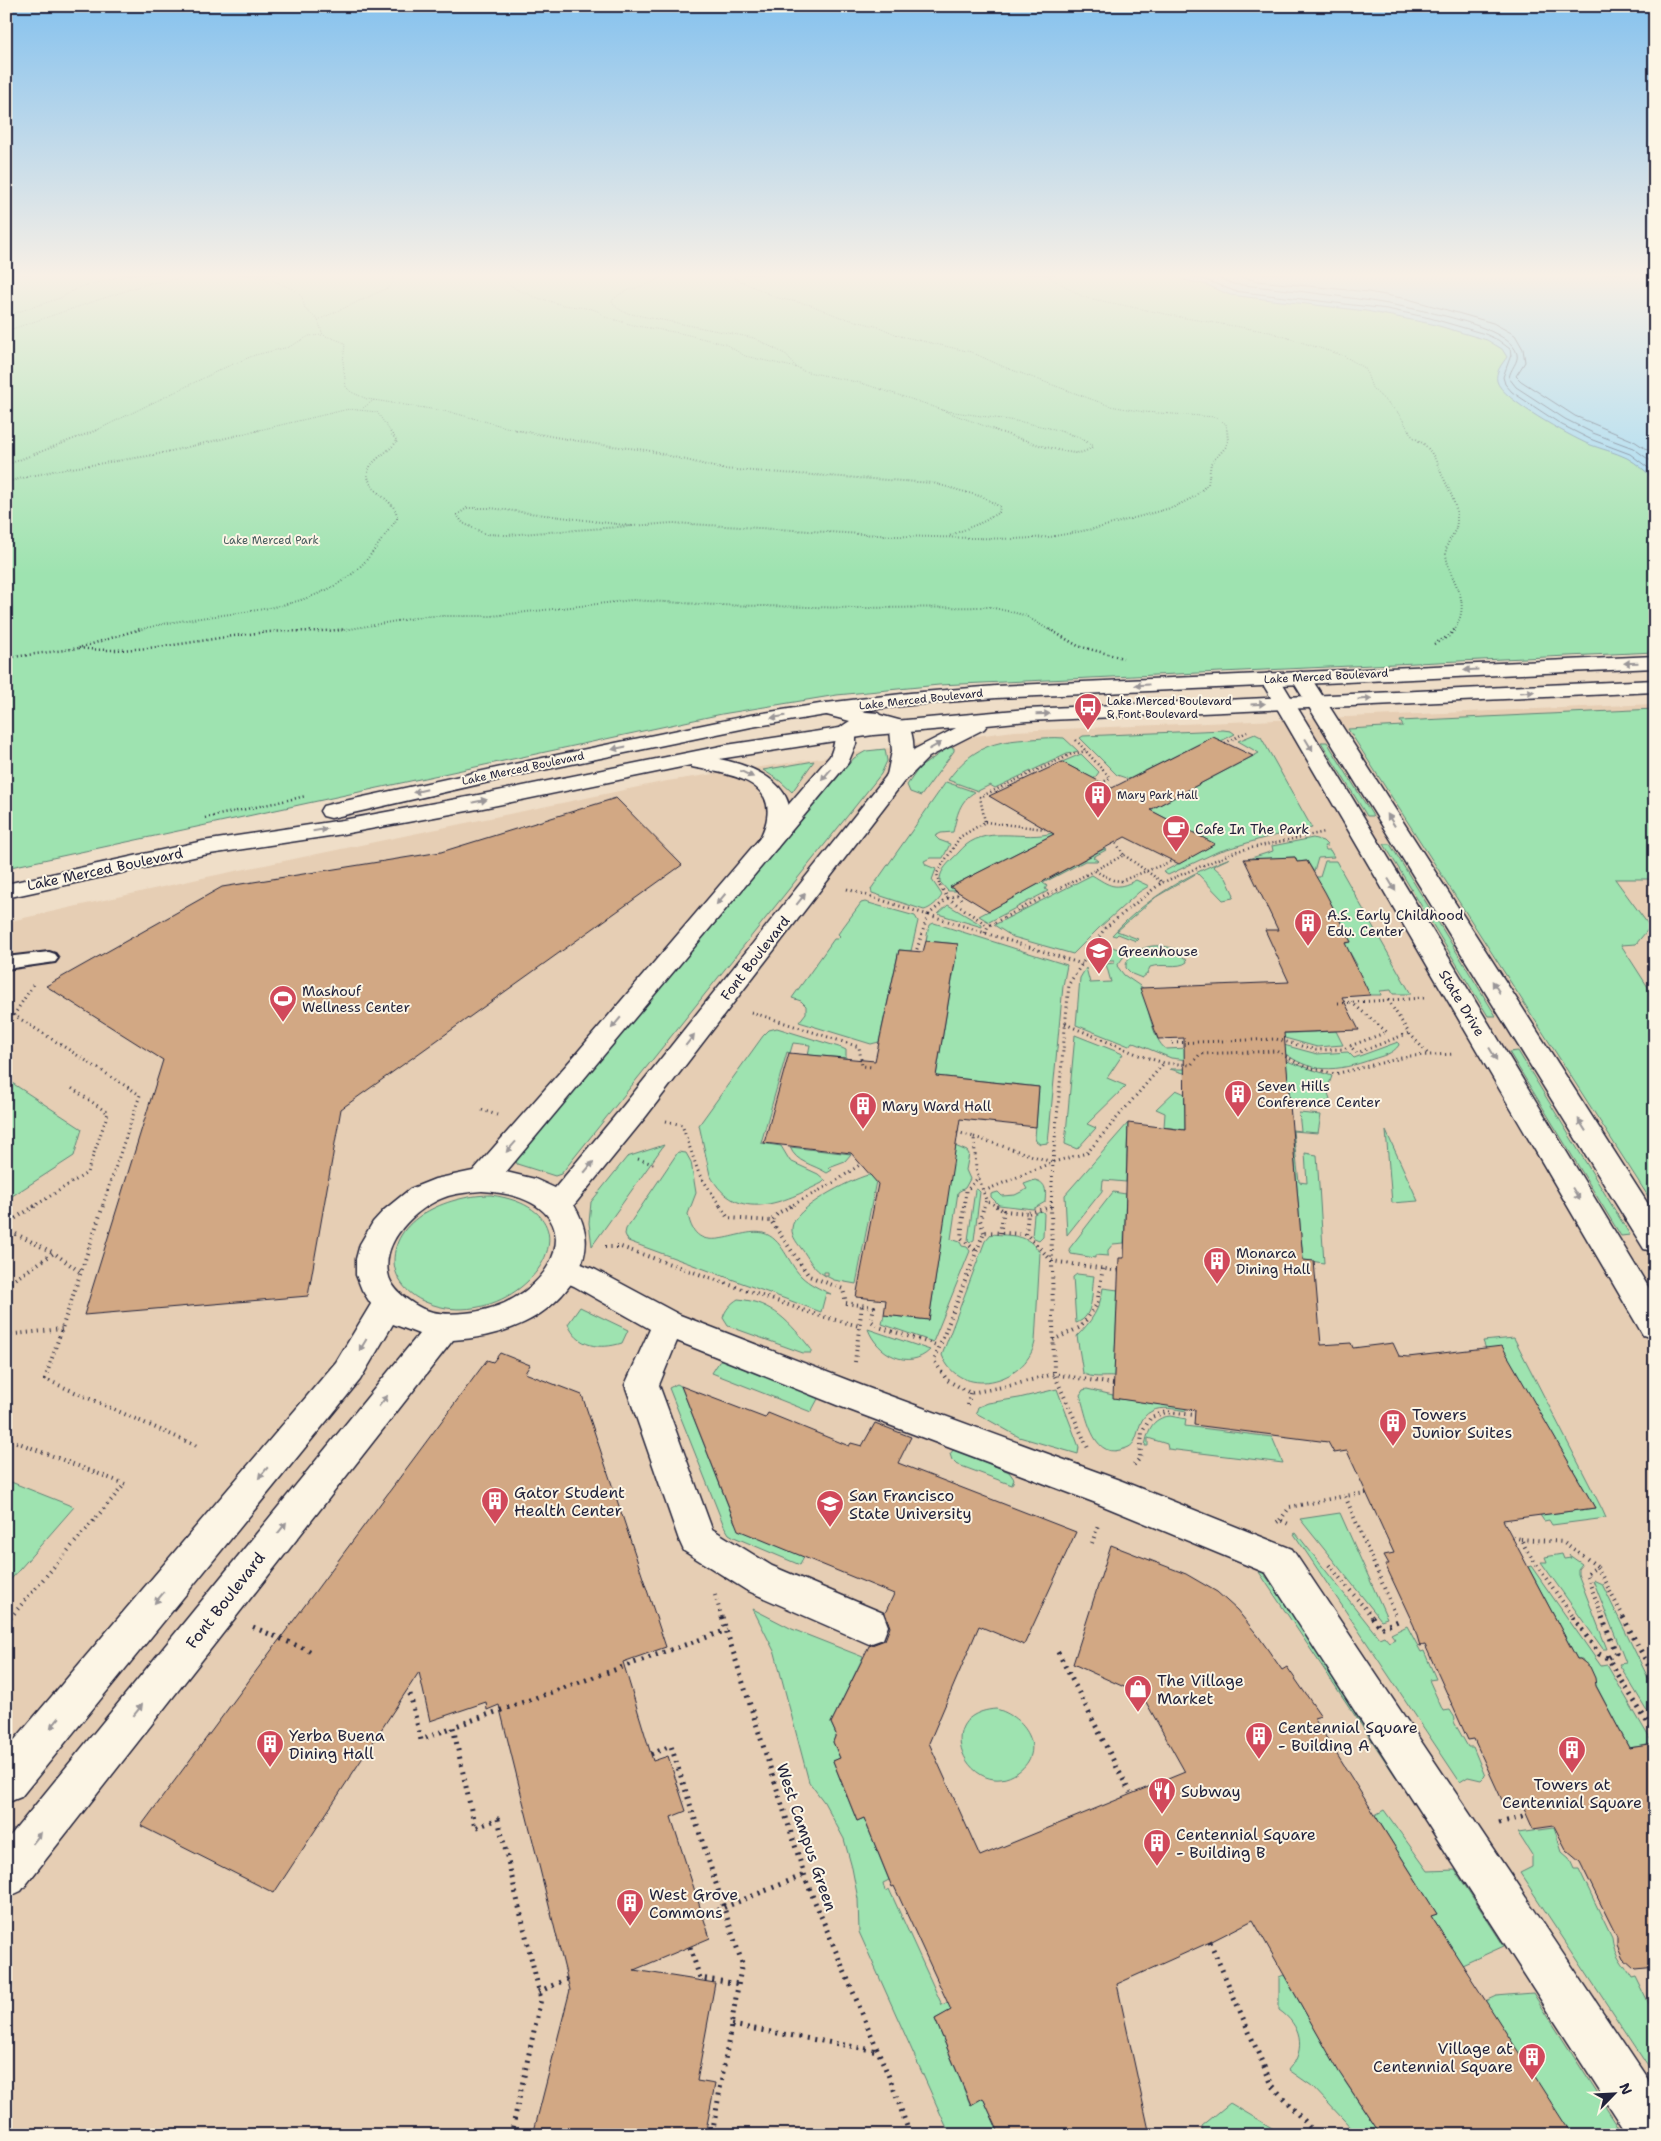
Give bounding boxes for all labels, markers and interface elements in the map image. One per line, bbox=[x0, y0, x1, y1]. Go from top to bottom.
park label: Lake Merced Park bbox=[223, 533, 319, 548]
one-way arrow bbox=[1623, 659, 1639, 667]
street label: Lake Merced Boulevard bbox=[1263, 666, 1389, 687]
one-way arrow bbox=[1463, 666, 1479, 674]
one-way arrow bbox=[1133, 681, 1149, 689]
street label: Lake Merced Boulevard bbox=[858, 686, 984, 713]
one-way arrow bbox=[1520, 687, 1536, 695]
bus stop icon: Lake Merced Boulevard & Font Boulevard bbox=[1073, 692, 1103, 731]
place label: Lake Merced Boulevard & Font Boulevard bbox=[1107, 694, 1232, 722]
one-way arrow bbox=[1357, 695, 1373, 703]
one-way arrow bbox=[1250, 700, 1266, 708]
one-way arrow bbox=[1035, 710, 1051, 718]
one-way arrow bbox=[770, 713, 786, 721]
one-way arrow bbox=[1304, 738, 1313, 751]
one-way arrow bbox=[928, 741, 941, 750]
one-way arrow bbox=[611, 744, 626, 752]
street label: Lake Merced Boulevard bbox=[461, 748, 586, 789]
one-way arrow bbox=[820, 768, 831, 781]
one-way arrow bbox=[740, 770, 755, 778]
building icon: Mary Park Hall bbox=[1083, 780, 1113, 819]
one-way arrow bbox=[413, 787, 428, 795]
place label: Mary Park Hall bbox=[1117, 788, 1199, 803]
one-way arrow bbox=[473, 797, 489, 805]
cafe icon: Cafe In The Park bbox=[1161, 814, 1191, 853]
one-way arrow bbox=[1386, 814, 1396, 827]
place label: Cafe In The Park bbox=[1195, 820, 1309, 838]
one-way arrow bbox=[313, 826, 329, 834]
street label: Lake Merced Boulevard bbox=[25, 844, 185, 894]
one-way arrow bbox=[1387, 878, 1396, 891]
one-way arrow bbox=[716, 893, 727, 906]
one-way arrow bbox=[796, 893, 807, 906]
place label: A.S. Early Childhood Edu. Center bbox=[1327, 906, 1464, 940]
building icon: A.S. Early Childhood Edu. Center bbox=[1293, 908, 1323, 947]
street label: Font Boulevard bbox=[716, 912, 794, 1004]
school or university icon: Greenhouse bbox=[1084, 936, 1114, 975]
place label: Greenhouse bbox=[1118, 942, 1198, 960]
street label: State Drive bbox=[1435, 966, 1489, 1040]
one-way arrow bbox=[1491, 981, 1501, 994]
place label: Mashouf Wellness Center bbox=[302, 982, 410, 1016]
sports icon: Mashouf Wellness Center bbox=[268, 984, 298, 1023]
one-way arrow bbox=[611, 1017, 622, 1030]
one-way arrow bbox=[685, 1033, 695, 1047]
one-way arrow bbox=[1488, 1048, 1497, 1061]
place label: Seven Hills Conference Center bbox=[1257, 1077, 1381, 1111]
building icon: Seven Hills Conference Center bbox=[1223, 1079, 1253, 1118]
building icon: Mary Ward Hall bbox=[848, 1091, 878, 1130]
place label: Mary Ward Hall bbox=[882, 1097, 992, 1115]
one-way arrow bbox=[1578, 1119, 1587, 1132]
one-way arrow bbox=[505, 1140, 517, 1152]
one-way arrow bbox=[583, 1161, 594, 1174]
one-way arrow bbox=[1571, 1187, 1580, 1200]
place label: Monarca Dining Hall bbox=[1236, 1244, 1311, 1278]
building icon: Monarca Dining Hall bbox=[1202, 1246, 1232, 1285]
one-way arrow bbox=[359, 1339, 368, 1352]
one-way arrow bbox=[378, 1395, 389, 1408]
place label: Towers Junior Suites bbox=[1412, 1404, 1512, 1443]
building icon: Towers Junior Suites bbox=[1378, 1408, 1408, 1447]
one-way arrow bbox=[258, 1467, 269, 1479]
place label: Gator Student Health Center bbox=[514, 1482, 625, 1521]
place label: San Francisco State University bbox=[849, 1485, 972, 1524]
building icon: Gator Student Health Center bbox=[480, 1486, 510, 1525]
school or university icon: San Francisco State University bbox=[815, 1489, 845, 1528]
one-way arrow bbox=[277, 1522, 288, 1535]
street label: Font Boulevard bbox=[181, 1548, 270, 1653]
one-way arrow bbox=[154, 1591, 165, 1604]
place label: The Village Market bbox=[1157, 1670, 1244, 1709]
shop icon: The Village Market bbox=[1123, 1674, 1153, 1713]
one-way arrow bbox=[132, 1704, 143, 1717]
one-way arrow bbox=[50, 1716, 61, 1729]
place label: Centennial Square - Building A bbox=[1278, 1717, 1418, 1756]
building icon: Centennial Square - Building A bbox=[1244, 1721, 1274, 1760]
place label: Yerba Buena Dining Hall bbox=[289, 1725, 385, 1764]
building icon: Yerba Buena Dining Hall bbox=[255, 1729, 285, 1768]
building icon: Towers at Centennial Square bbox=[1557, 1735, 1587, 1774]
street label: West Campus Green bbox=[771, 1761, 842, 1914]
place label: Towers at Centennial Square bbox=[1502, 1774, 1642, 1813]
restaurant icon: Subway bbox=[1147, 1776, 1177, 1815]
place label: Subway bbox=[1181, 1781, 1241, 1802]
place label: Centennial Square - Building B bbox=[1176, 1824, 1316, 1863]
building icon: Centennial Square - Building B bbox=[1142, 1828, 1172, 1867]
one-way arrow bbox=[31, 1831, 42, 1844]
place label: West Grove Commons bbox=[649, 1884, 738, 1923]
building icon: West Grove Commons bbox=[615, 1888, 645, 1927]
place label: Village at Centennial Square bbox=[1373, 2038, 1513, 2077]
building icon: Village at Centennial Square bbox=[1517, 2042, 1547, 2081]
north arrow bbox=[1588, 2068, 1638, 2118]
text: N bbox=[1615, 2080, 1636, 2097]

